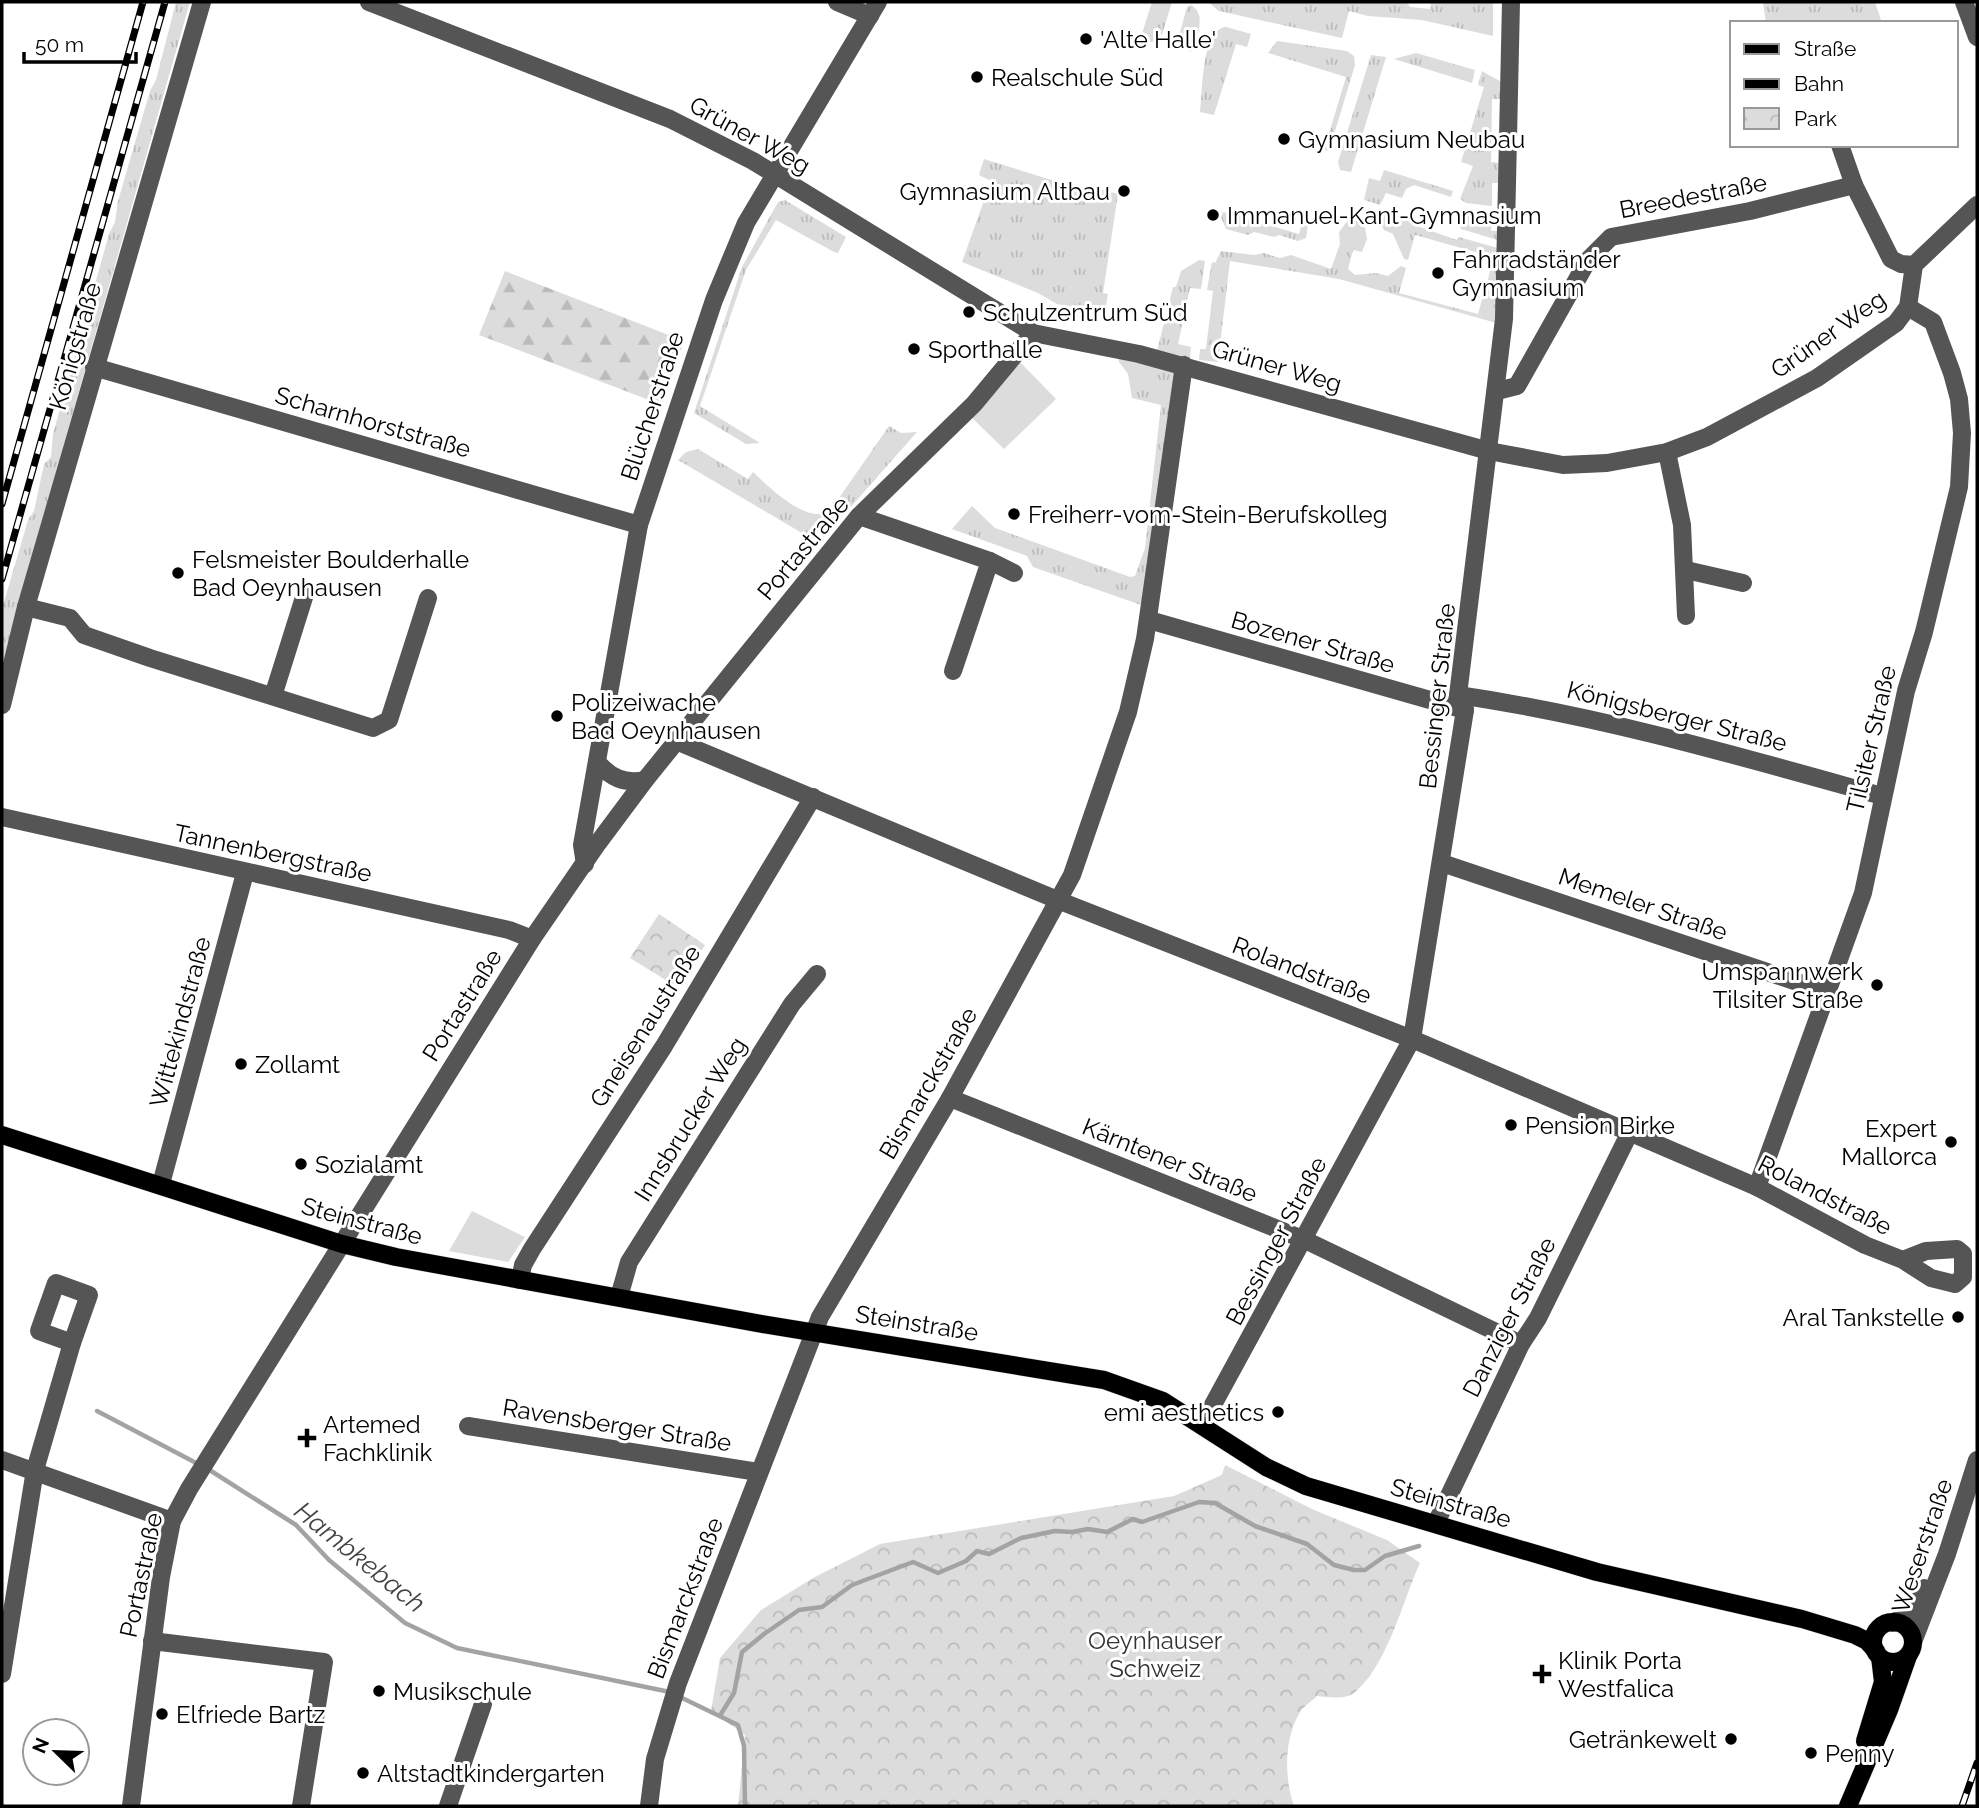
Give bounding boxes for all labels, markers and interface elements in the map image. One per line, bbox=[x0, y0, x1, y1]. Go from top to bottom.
scale bar bbox=[24, 21, 136, 65]
legend bbox=[1730, 21, 1958, 147]
place label: 'Alte Halle' bbox=[1100, 25, 1216, 54]
marker: 'Alte Halle' bbox=[1078, 31, 1094, 47]
text: 50 m bbox=[35, 32, 84, 57]
text: Straße bbox=[1794, 36, 1856, 61]
place label: Realschule Süd bbox=[991, 63, 1163, 92]
marker: Realschule Süd bbox=[969, 69, 985, 85]
text: Bahn bbox=[1794, 71, 1844, 96]
street label: Grüner Weg bbox=[685, 90, 815, 180]
text: Park bbox=[1794, 106, 1837, 131]
place label: Gymnasium Neubau bbox=[1298, 125, 1525, 154]
marker: Gymnasium Neubau bbox=[1276, 131, 1292, 147]
street label: Breedestraße bbox=[1617, 167, 1769, 225]
place label: Gymnasium Altbau bbox=[899, 177, 1110, 206]
marker: Gymnasium Altbau bbox=[1116, 183, 1132, 199]
place label: Immanuel-Kant-Gymnasium bbox=[1227, 201, 1541, 230]
marker: Immanuel-Kant-Gymnasium bbox=[1205, 207, 1221, 223]
place label: Fahrradständer Gymnasium bbox=[1452, 245, 1621, 302]
marker: Fahrradständer Gymnasium bbox=[1430, 265, 1446, 281]
street label: Königstraße bbox=[43, 279, 107, 413]
street label: Grüner Weg bbox=[1765, 284, 1891, 384]
place label: Schulzentrum Süd bbox=[983, 298, 1188, 327]
marker: Schulzentrum Süd bbox=[961, 304, 977, 320]
street label: Blücherstraße bbox=[614, 328, 690, 484]
street label: Grüner Weg bbox=[1209, 334, 1345, 398]
place label: Sporthalle bbox=[928, 335, 1042, 364]
marker: Sporthalle bbox=[906, 341, 922, 357]
street label: Scharnhorststraße bbox=[272, 380, 474, 464]
street label: Portastraße bbox=[751, 490, 855, 606]
place label: Freiherr-vom-Stein-Berufskolleg bbox=[1028, 500, 1388, 529]
marker: Freiherr-vom-Stein-Berufskolleg bbox=[1006, 506, 1022, 522]
place label: Felsmeister Boulderhalle Bad Oeynhausen bbox=[192, 545, 469, 602]
marker: Felsmeister Boulderhalle Bad Oeynhausen bbox=[170, 565, 186, 581]
street label: Bessinger Straße bbox=[1413, 602, 1461, 790]
street label: Bozener Straße bbox=[1228, 605, 1398, 679]
street label: Tilsiter Straße bbox=[1840, 663, 1902, 815]
street label: Königsberger Straße bbox=[1564, 675, 1790, 757]
place label: Polizeiwache Bad Oeynhausen bbox=[571, 688, 761, 745]
marker: Polizeiwache Bad Oeynhausen bbox=[549, 708, 565, 724]
street label: Tannenbergstraße bbox=[171, 818, 375, 888]
street label: Memeler Straße bbox=[1555, 862, 1731, 946]
street label: Rolandstraße bbox=[1228, 930, 1376, 1010]
street label: Wittekindstraße bbox=[143, 933, 217, 1111]
street label: Gneisenaustraße bbox=[583, 939, 707, 1113]
street label: Portastraße bbox=[416, 943, 508, 1067]
place label: Umspannwerk Tilsiter Straße bbox=[1701, 957, 1863, 1014]
marker: Umspannwerk Tilsiter Straße bbox=[1869, 977, 1885, 993]
street label: Bismarckstraße bbox=[873, 1002, 983, 1164]
street label: Innsbrucker Weg bbox=[628, 1032, 752, 1206]
place label: Zollamt bbox=[255, 1050, 340, 1079]
marker: Zollamt bbox=[233, 1056, 249, 1072]
place label: Pension Birke bbox=[1525, 1111, 1675, 1140]
street label: Kärntener Straße bbox=[1078, 1112, 1262, 1208]
place label: Expert Mallorca bbox=[1841, 1114, 1937, 1171]
marker: Pension Birke bbox=[1503, 1117, 1519, 1133]
marker: Expert Mallorca bbox=[1943, 1134, 1959, 1150]
street label: Rolandstraße bbox=[1753, 1149, 1897, 1241]
place label: Sozialamt bbox=[315, 1150, 423, 1179]
street label: Bessinger Straße bbox=[1219, 1152, 1333, 1330]
marker: Sozialamt bbox=[293, 1156, 309, 1172]
street label: Steinstraße bbox=[298, 1191, 426, 1251]
street label: Danziger Straße bbox=[1456, 1232, 1562, 1402]
street label: Steinstraße bbox=[854, 1299, 980, 1347]
place label: Aral Tankstelle bbox=[1783, 1303, 1944, 1332]
marker: Aral Tankstelle bbox=[1950, 1309, 1966, 1325]
street label: Ravensberger Straße bbox=[501, 1393, 733, 1457]
place label: emi aesthetics bbox=[1104, 1398, 1264, 1427]
marker: emi aesthetics bbox=[1270, 1404, 1286, 1420]
place label: Artemed Fachklinik bbox=[323, 1410, 433, 1467]
marker: Artemed Fachklinik bbox=[297, 1428, 317, 1448]
street label: Steinstraße bbox=[1387, 1472, 1515, 1534]
street label: Weserstraße bbox=[1885, 1475, 1959, 1617]
water label: Hambkebach bbox=[289, 1495, 431, 1619]
street label: Portastraße bbox=[114, 1510, 168, 1640]
street label: Bismarckstraße bbox=[641, 1513, 729, 1683]
park label: Oeynhauser Schweiz bbox=[1088, 1626, 1223, 1683]
place label: Klinik Porta Westfalica bbox=[1558, 1646, 1682, 1703]
marker: Klinik Porta Westfalica bbox=[1532, 1664, 1552, 1684]
place label: Musikschule bbox=[393, 1677, 531, 1706]
marker: Musikschule bbox=[371, 1683, 387, 1699]
place label: Elfriede Bartz bbox=[176, 1700, 325, 1729]
marker: Elfriede Bartz bbox=[154, 1706, 170, 1722]
north arrow bbox=[21, 1717, 91, 1787]
place label: Getränkewelt bbox=[1569, 1725, 1717, 1754]
marker: Getränkewelt bbox=[1723, 1731, 1739, 1747]
text: N bbox=[27, 1734, 53, 1756]
place label: Penny bbox=[1825, 1739, 1895, 1768]
marker: Penny bbox=[1803, 1745, 1819, 1761]
place label: Altstadtkindergarten bbox=[377, 1759, 605, 1788]
marker: Altstadtkindergarten bbox=[355, 1765, 371, 1781]

